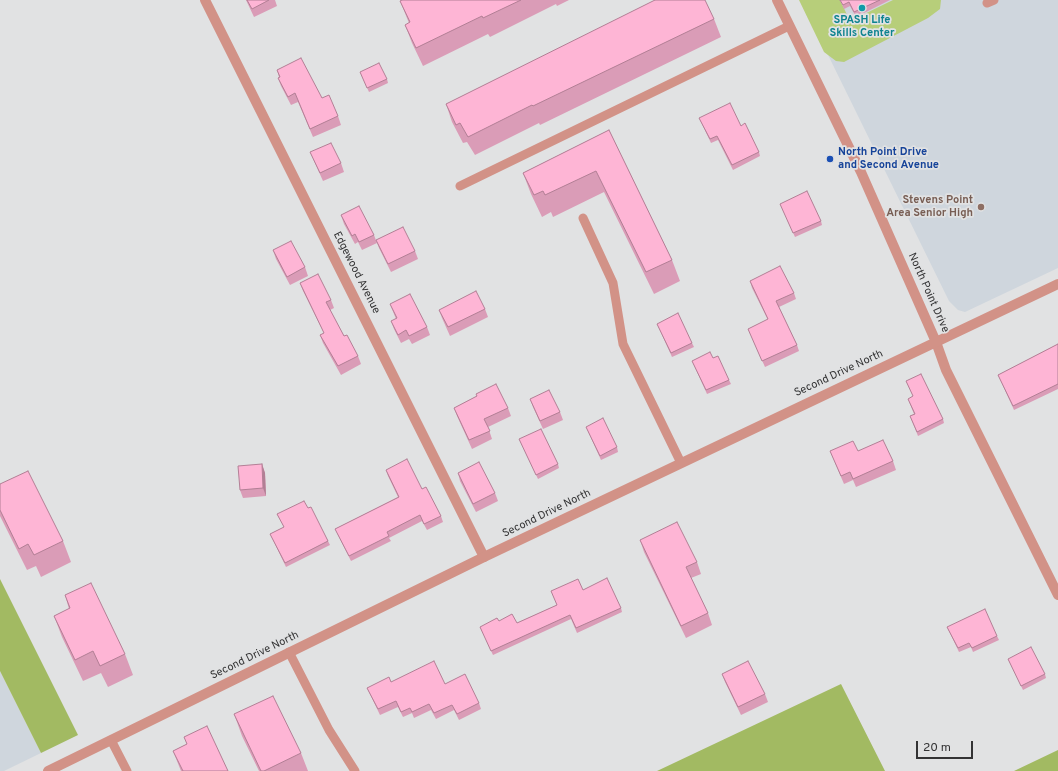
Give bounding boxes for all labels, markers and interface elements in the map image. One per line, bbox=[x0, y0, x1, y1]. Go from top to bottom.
marker: SPASH Life Skills Center bbox=[857, 3, 867, 13]
place label: SPASH Life Skills Center bbox=[829, 14, 895, 40]
place label: North Point Drive and Second Avenue bbox=[838, 146, 939, 172]
marker: North Point Drive and Second Avenue bbox=[825, 154, 835, 164]
place label: Stevens Point Area Senior High bbox=[886, 194, 973, 220]
marker: Stevens Point Area Senior High bbox=[976, 202, 986, 212]
street label: Edgewood Avenue bbox=[330, 230, 382, 316]
street label: North Point Drive bbox=[905, 251, 951, 335]
street label: Second Drive North bbox=[793, 348, 885, 400]
street label: Second Drive North bbox=[501, 487, 593, 541]
street label: Second Drive North bbox=[209, 629, 301, 683]
scale bar bbox=[918, 733, 975, 759]
text: 20 m bbox=[923, 740, 951, 756]

